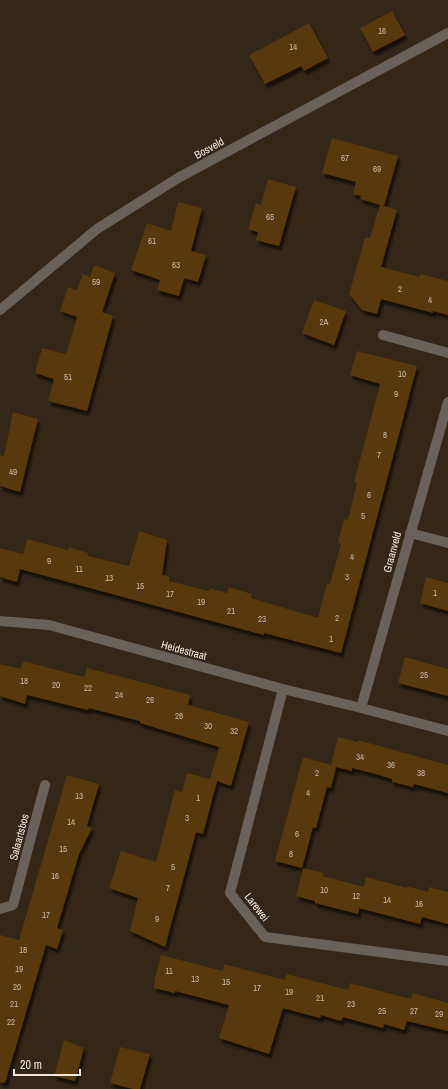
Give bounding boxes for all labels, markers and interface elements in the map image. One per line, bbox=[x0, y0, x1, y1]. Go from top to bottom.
house number: 16 bbox=[378, 25, 386, 37]
house number: 14 bbox=[289, 41, 297, 53]
street label: Bosveld bbox=[192, 134, 226, 162]
house number: 67 bbox=[341, 152, 349, 164]
house number: 69 bbox=[373, 163, 381, 175]
house number: 65 bbox=[266, 211, 274, 223]
house number: 61 bbox=[148, 235, 156, 247]
house number: 63 bbox=[172, 259, 180, 271]
house number: 59 bbox=[92, 276, 100, 288]
house number: 2 bbox=[398, 283, 402, 295]
house number: 4 bbox=[428, 294, 432, 306]
house number: 2A bbox=[319, 316, 329, 328]
house number: 10 bbox=[398, 368, 406, 380]
house number: 51 bbox=[64, 371, 72, 383]
house number: 9 bbox=[394, 388, 398, 400]
house number: 8 bbox=[383, 429, 387, 441]
house number: 7 bbox=[377, 449, 381, 461]
house number: 49 bbox=[9, 466, 17, 478]
house number: 6 bbox=[367, 489, 371, 501]
house number: 5 bbox=[361, 510, 365, 522]
street label: Graanveld bbox=[380, 530, 404, 574]
house number: 4 bbox=[350, 551, 354, 563]
house number: 9 bbox=[47, 555, 51, 567]
house number: 11 bbox=[75, 563, 83, 575]
house number: 3 bbox=[345, 571, 349, 583]
house number: 13 bbox=[105, 572, 113, 584]
house number: 15 bbox=[136, 580, 144, 592]
house number: 1 bbox=[433, 587, 437, 599]
house number: 17 bbox=[166, 588, 174, 600]
house number: 19 bbox=[197, 596, 205, 608]
house number: 21 bbox=[227, 605, 235, 617]
house number: 2 bbox=[335, 612, 339, 624]
house number: 23 bbox=[258, 613, 266, 625]
house number: 1 bbox=[329, 633, 333, 645]
street label: Heidestraat bbox=[160, 637, 209, 663]
house number: 25 bbox=[420, 669, 428, 681]
house number: 18 bbox=[20, 675, 28, 687]
house number: 20 bbox=[52, 679, 60, 691]
house number: 22 bbox=[84, 682, 92, 694]
house number: 24 bbox=[115, 689, 123, 701]
house number: 26 bbox=[146, 694, 154, 706]
house number: 28 bbox=[175, 710, 183, 722]
house number: 30 bbox=[204, 720, 212, 732]
house number: 32 bbox=[230, 725, 238, 737]
house number: 34 bbox=[356, 751, 364, 763]
house number: 36 bbox=[387, 759, 395, 771]
house number: 2 bbox=[315, 767, 319, 779]
house number: 38 bbox=[417, 767, 425, 779]
house number: 4 bbox=[306, 787, 310, 799]
house number: 13 bbox=[75, 790, 83, 802]
house number: 1 bbox=[196, 792, 200, 804]
street label: Salaartsbos bbox=[6, 812, 32, 862]
house number: 3 bbox=[185, 812, 189, 824]
house number: 14 bbox=[67, 816, 75, 828]
house number: 6 bbox=[295, 828, 299, 840]
house number: 15 bbox=[59, 843, 67, 855]
house number: 8 bbox=[289, 848, 293, 860]
house number: 5 bbox=[171, 861, 175, 873]
house number: 16 bbox=[51, 870, 59, 882]
house number: 7 bbox=[166, 882, 170, 894]
house number: 10 bbox=[320, 884, 328, 896]
street label: Larewei bbox=[242, 890, 272, 924]
house number: 12 bbox=[352, 890, 360, 902]
house number: 14 bbox=[383, 894, 391, 906]
house number: 16 bbox=[415, 898, 423, 910]
house number: 17 bbox=[42, 909, 50, 921]
house number: 9 bbox=[155, 913, 159, 925]
house number: 18 bbox=[19, 944, 27, 956]
house number: 19 bbox=[15, 963, 23, 975]
house number: 11 bbox=[165, 965, 173, 977]
house number: 13 bbox=[191, 973, 199, 985]
house number: 15 bbox=[222, 976, 230, 988]
house number: 20 bbox=[13, 981, 21, 993]
house number: 17 bbox=[253, 982, 261, 994]
house number: 19 bbox=[285, 986, 293, 998]
house number: 21 bbox=[316, 992, 324, 1004]
house number: 21 bbox=[10, 998, 18, 1010]
house number: 23 bbox=[347, 998, 355, 1010]
house number: 25 bbox=[378, 1005, 386, 1017]
house number: 27 bbox=[410, 1005, 418, 1017]
house number: 29 bbox=[435, 1008, 443, 1020]
house number: 22 bbox=[7, 1016, 15, 1028]
scale bar bbox=[14, 1051, 80, 1077]
text: 20 m bbox=[20, 1057, 42, 1073]

